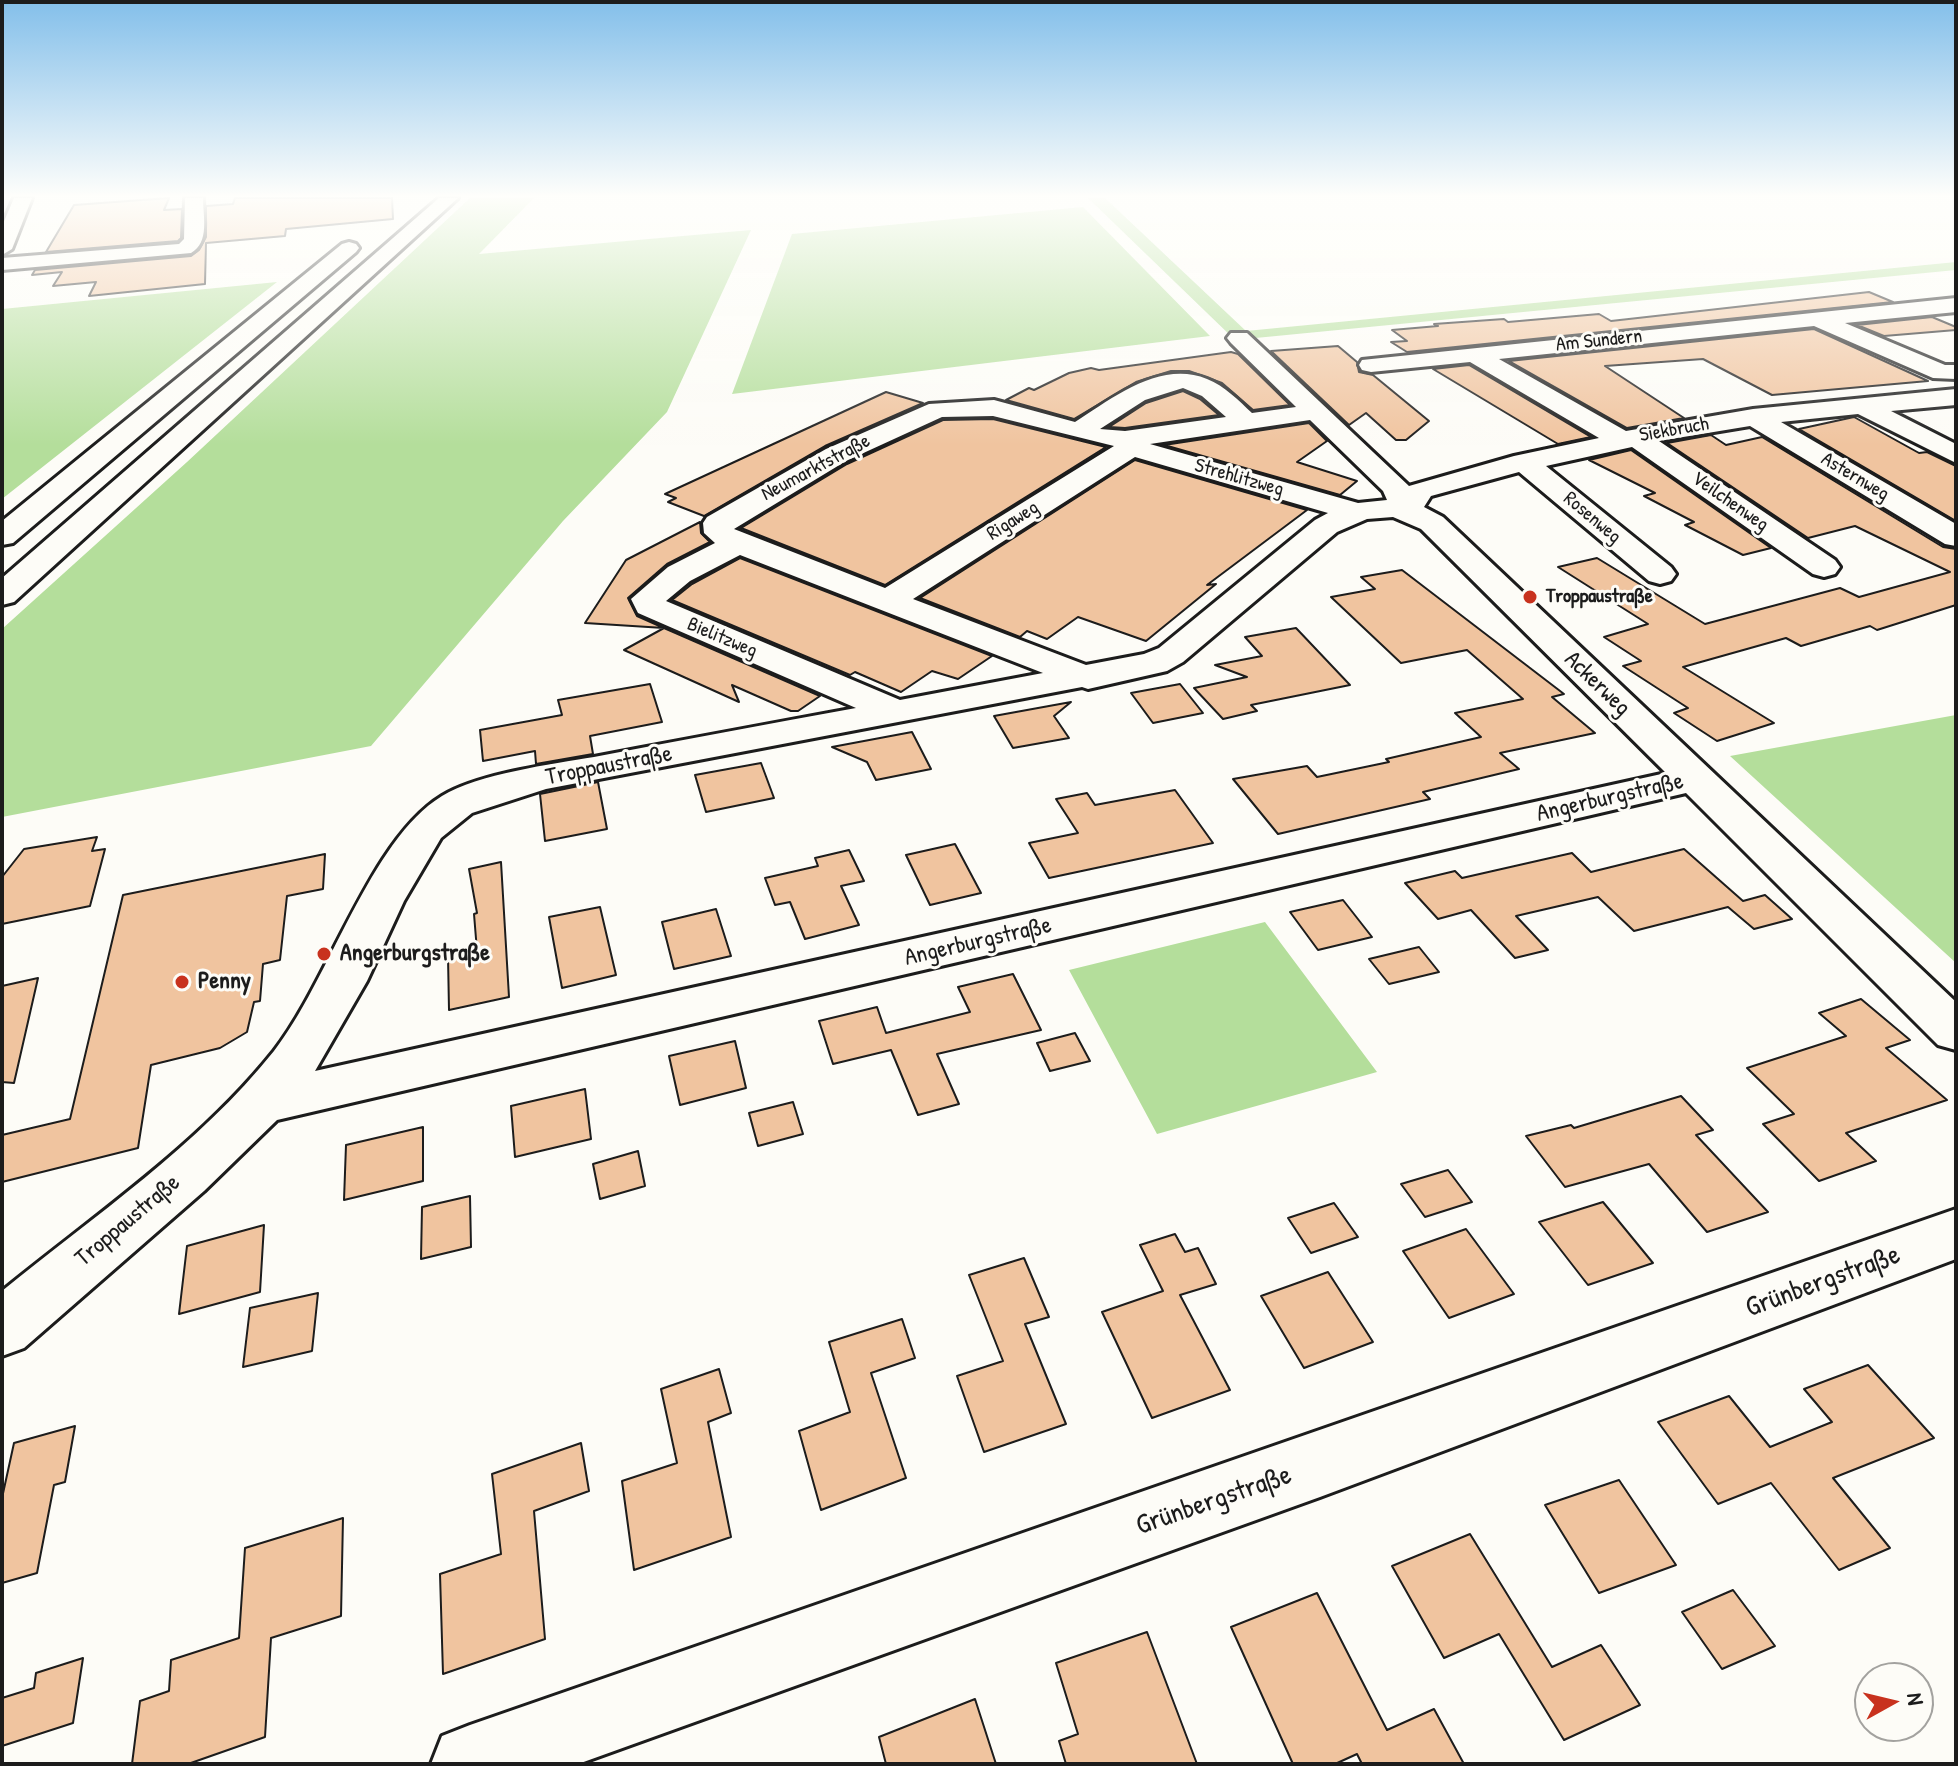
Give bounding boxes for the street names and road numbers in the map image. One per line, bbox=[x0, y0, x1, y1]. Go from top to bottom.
street label: Am Sundern bbox=[1555, 325, 1643, 357]
street label: Siekbruch bbox=[1637, 412, 1711, 448]
street label: Neumarktstraße bbox=[758, 429, 874, 507]
street label: Asternweg bbox=[1817, 447, 1893, 507]
street label: Strehlitzweg bbox=[1192, 454, 1286, 502]
street label: Veilchenweg bbox=[1687, 467, 1773, 537]
street label: Rosenweg bbox=[1558, 487, 1626, 549]
street label: Rigaweg bbox=[983, 496, 1043, 546]
street label: Bielitzweg bbox=[683, 613, 761, 663]
street label: Ackerweg bbox=[1558, 645, 1636, 723]
street label: Troppaustraße bbox=[543, 740, 675, 792]
street label: Angerburgstraße bbox=[1534, 767, 1686, 829]
street label: Angerburgstraße bbox=[902, 911, 1054, 973]
street label: Troppaustraße bbox=[70, 1169, 186, 1273]
street label: Grünbergstraße bbox=[1741, 1238, 1905, 1326]
street label: Grünbergstraße bbox=[1132, 1459, 1296, 1543]

